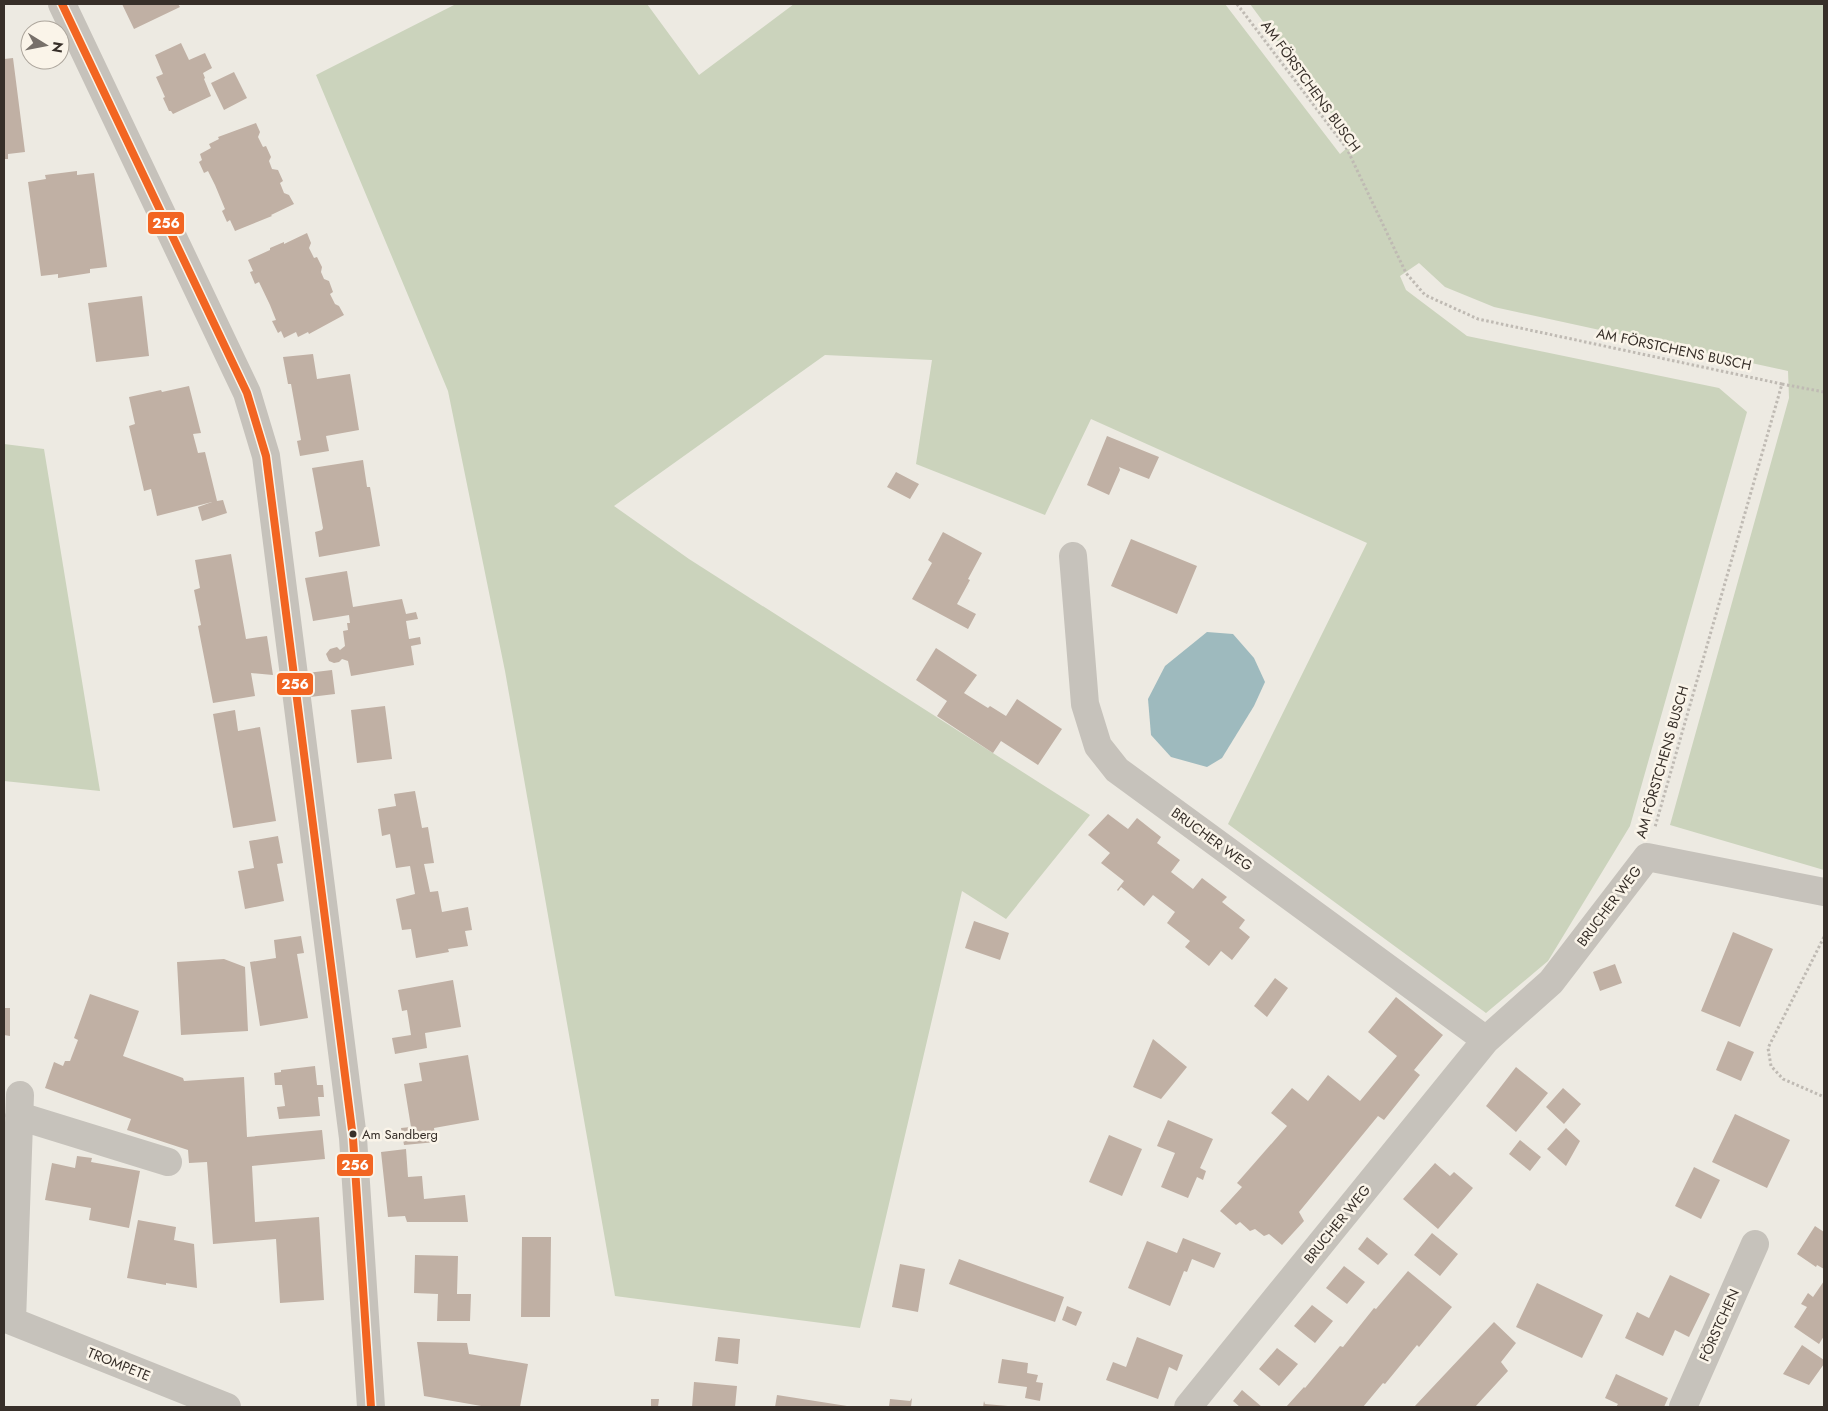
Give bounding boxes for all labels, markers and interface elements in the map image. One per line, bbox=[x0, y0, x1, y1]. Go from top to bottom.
street label: AM FÖRSTCHENS BUSCH bbox=[1256, 16, 1366, 156]
north arrow bbox=[20, 20, 70, 70]
text: N bbox=[47, 40, 69, 54]
line badge: 256 bbox=[147, 211, 185, 235]
text: 256 bbox=[152, 213, 180, 233]
street label: AM FÖRSTCHENS BUSCH bbox=[1595, 323, 1753, 375]
line badge: 256 bbox=[276, 672, 314, 696]
text: 256 bbox=[281, 674, 309, 694]
street label: AM FÖRSTCHENS BUSCH bbox=[1631, 683, 1693, 841]
street label: BRUCHER WEG bbox=[1167, 803, 1257, 875]
street label: BRUCHER WEG bbox=[1572, 861, 1646, 950]
place label: Am Sandberg bbox=[362, 1125, 438, 1144]
marker: Am Sandberg bbox=[348, 1129, 358, 1139]
line badge: 256 bbox=[336, 1153, 374, 1177]
text: 256 bbox=[341, 1155, 369, 1175]
street label: BRUCHER WEG bbox=[1299, 1180, 1375, 1268]
street label: FÖRSTCHEN bbox=[1694, 1286, 1744, 1364]
street label: TROMPETE bbox=[84, 1342, 154, 1386]

